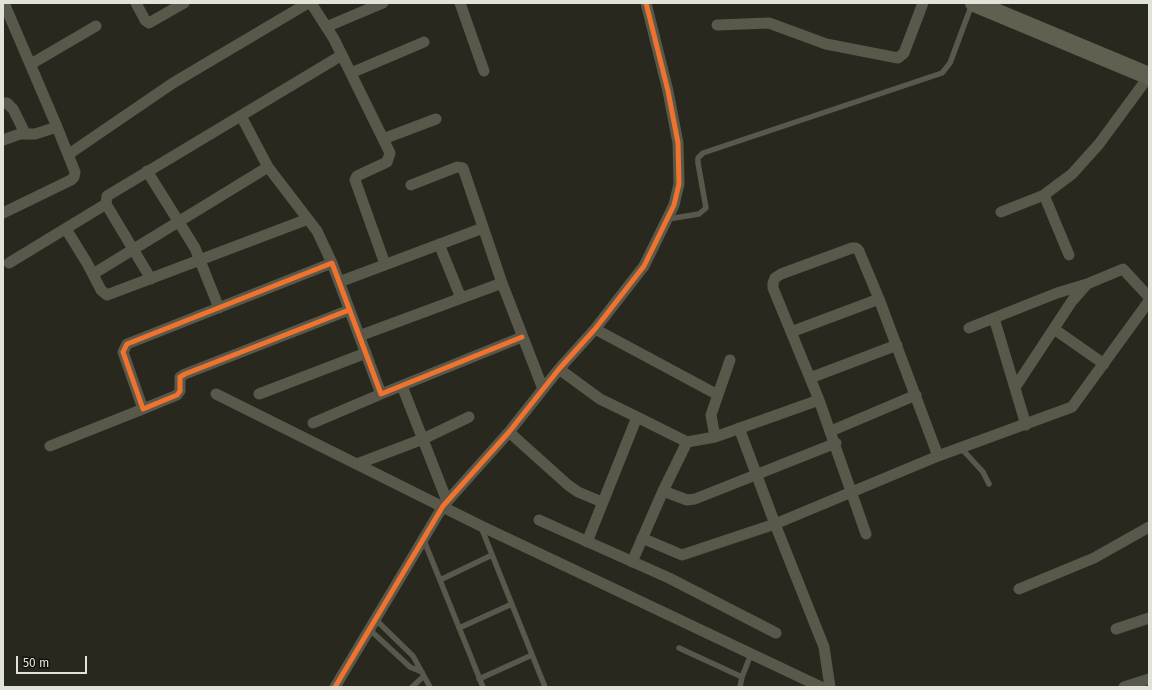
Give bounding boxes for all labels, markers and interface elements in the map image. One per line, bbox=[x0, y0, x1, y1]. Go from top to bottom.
scale bar bbox=[18, 648, 89, 674]
text: 50 m bbox=[23, 656, 49, 670]

